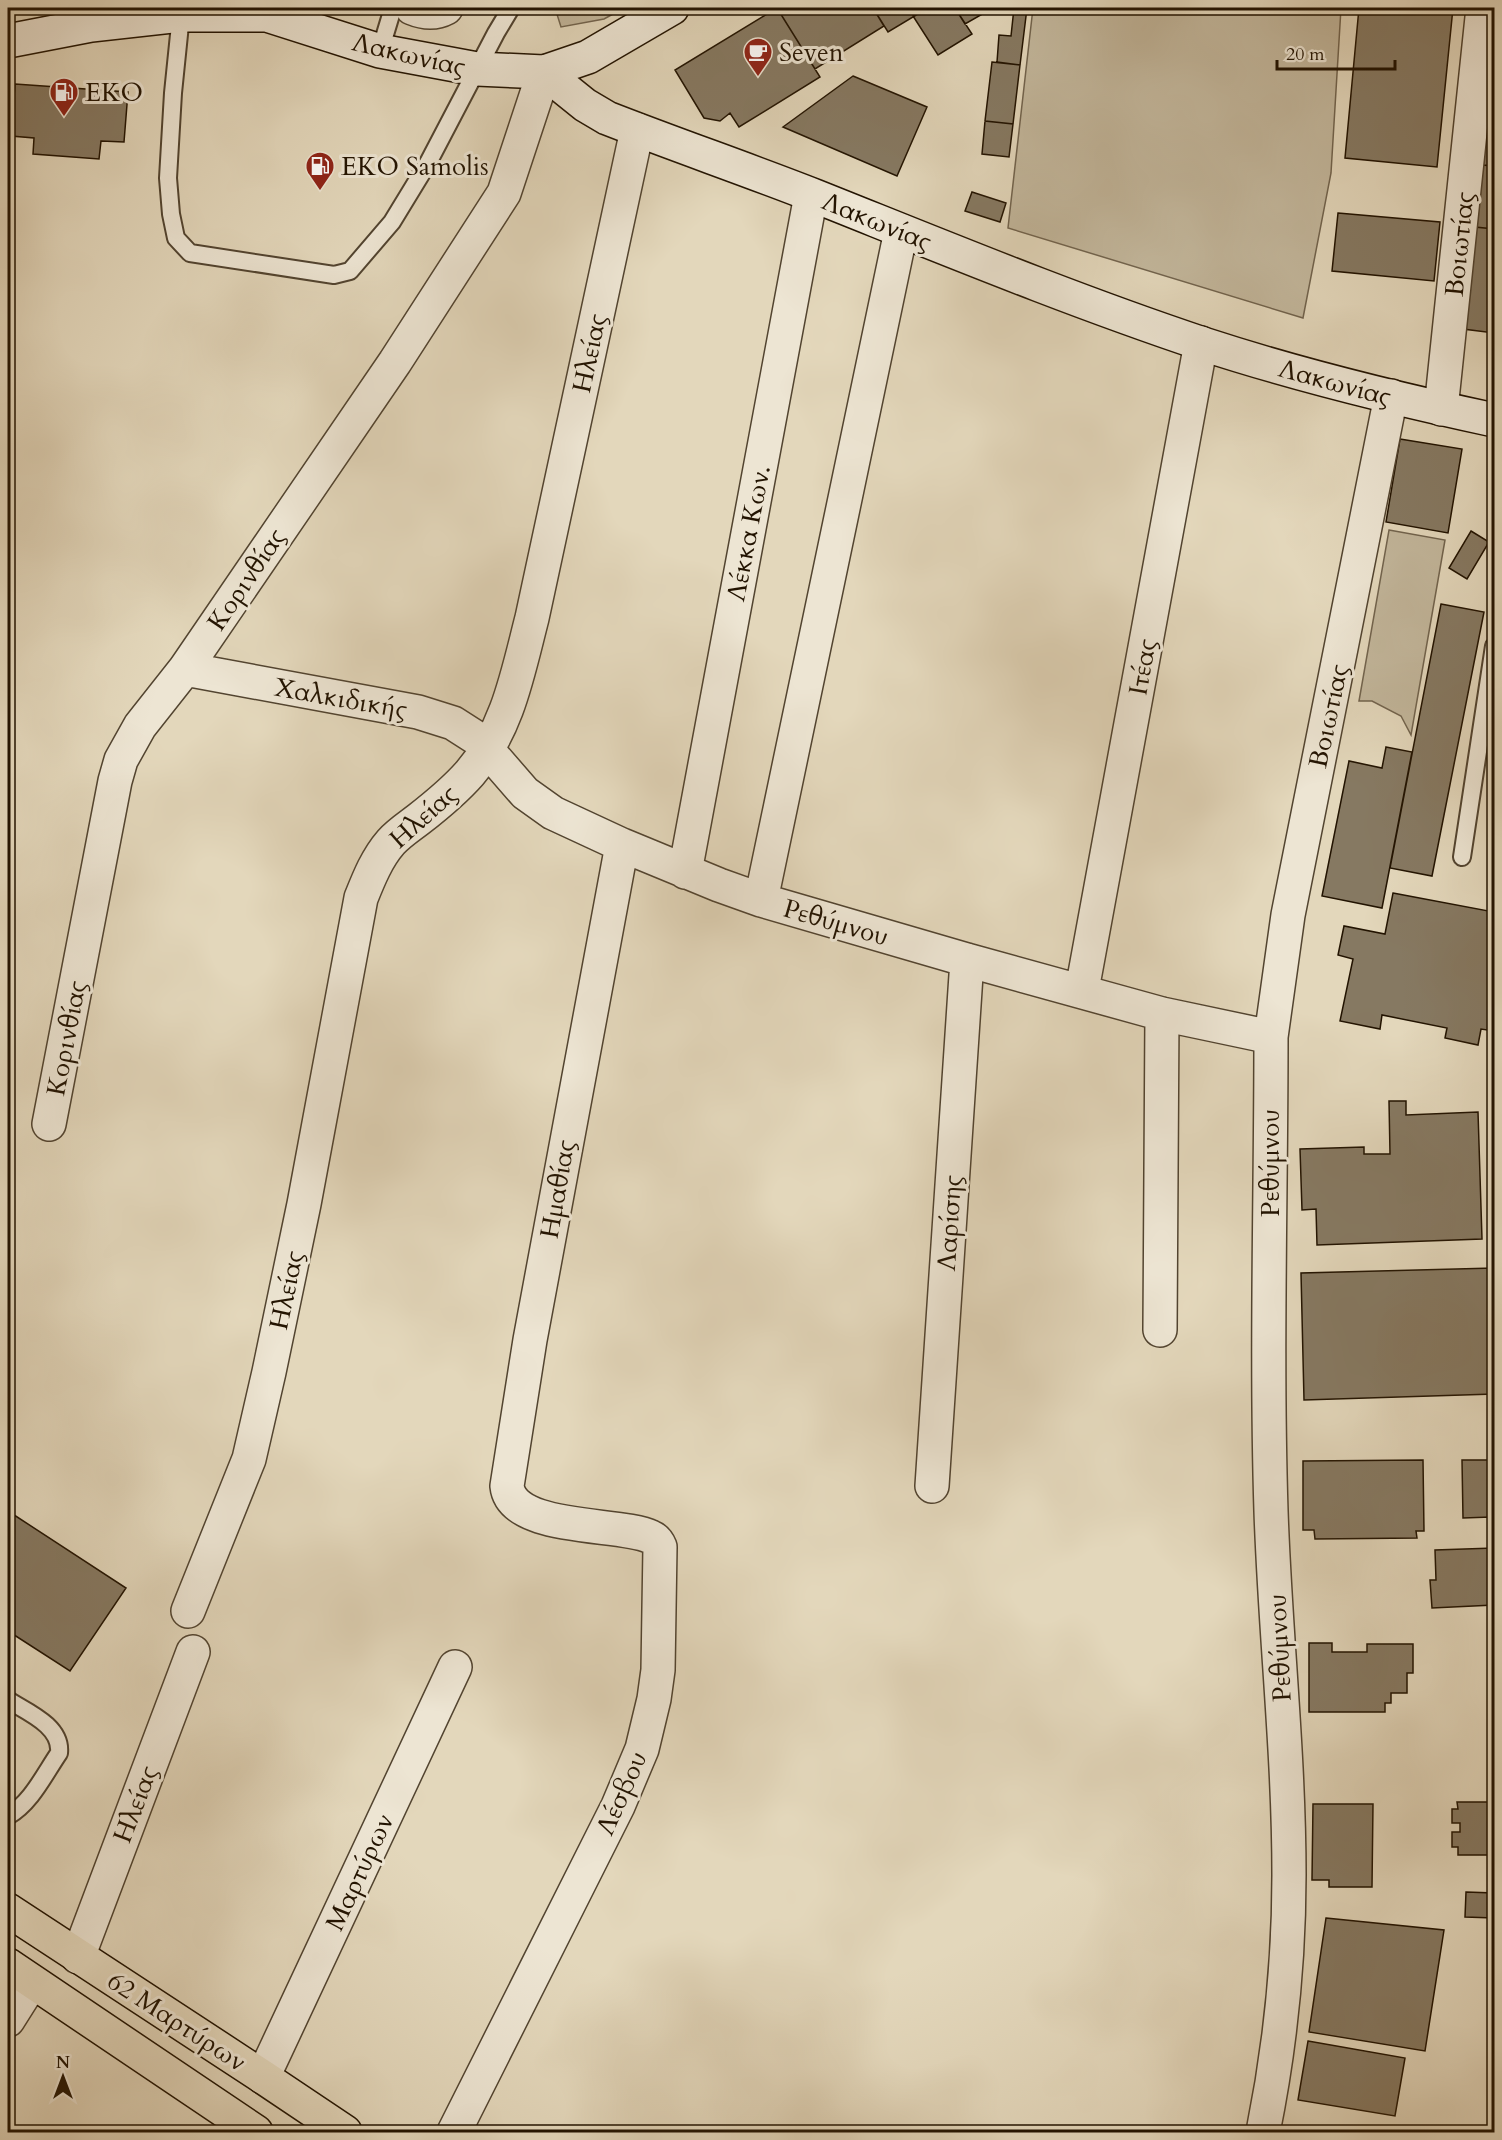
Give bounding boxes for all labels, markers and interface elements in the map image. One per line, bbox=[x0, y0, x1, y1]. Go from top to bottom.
street label: Λακωνίας bbox=[349, 24, 469, 84]
scale bar bbox=[1277, 33, 1396, 71]
place label: Seven bbox=[779, 35, 844, 70]
cafe icon: Seven bbox=[742, 36, 774, 78]
text: 20 m bbox=[1286, 42, 1325, 67]
place label: EKO bbox=[85, 75, 143, 110]
fuel station icon: EKO bbox=[48, 76, 80, 118]
place label: EKO Samolis bbox=[341, 149, 489, 184]
fuel station icon: EKO Samolis bbox=[304, 150, 336, 192]
street label: Λακωνίας bbox=[817, 184, 937, 259]
street label: Βοιωτίας bbox=[1437, 190, 1482, 298]
street label: Ηλείας bbox=[564, 310, 615, 396]
street label: Λακωνίας bbox=[1275, 351, 1395, 414]
street label: Λέκκα Κων. bbox=[718, 462, 779, 604]
street label: Κορινθίας bbox=[199, 521, 294, 637]
street label: Ιτέας bbox=[1120, 636, 1165, 698]
street label: Βοιωτίας bbox=[1300, 661, 1357, 771]
street label: Χαλκιδικής bbox=[272, 670, 410, 727]
street label: Ηλείας bbox=[382, 777, 465, 856]
street label: Ρεθύμνου bbox=[779, 891, 892, 954]
street label: Κορινθίας bbox=[38, 978, 95, 1099]
street label: Ρεθύμνου bbox=[1253, 1109, 1288, 1217]
street label: Ημαθίας bbox=[532, 1137, 583, 1241]
street label: Λαρίσης bbox=[929, 1174, 970, 1272]
street label: Ηλείας bbox=[261, 1247, 312, 1333]
street label: Ρεθύμνου bbox=[1259, 1593, 1300, 1703]
street label: Λέσβου bbox=[588, 1746, 655, 1841]
street label: Ηλείας bbox=[105, 1761, 166, 1848]
street label: Μαρτύρων bbox=[317, 1808, 402, 1936]
street label: 62 Μαρτύρων bbox=[101, 1963, 253, 2079]
north arrow bbox=[33, 2047, 93, 2107]
text: N bbox=[56, 2052, 70, 2074]

